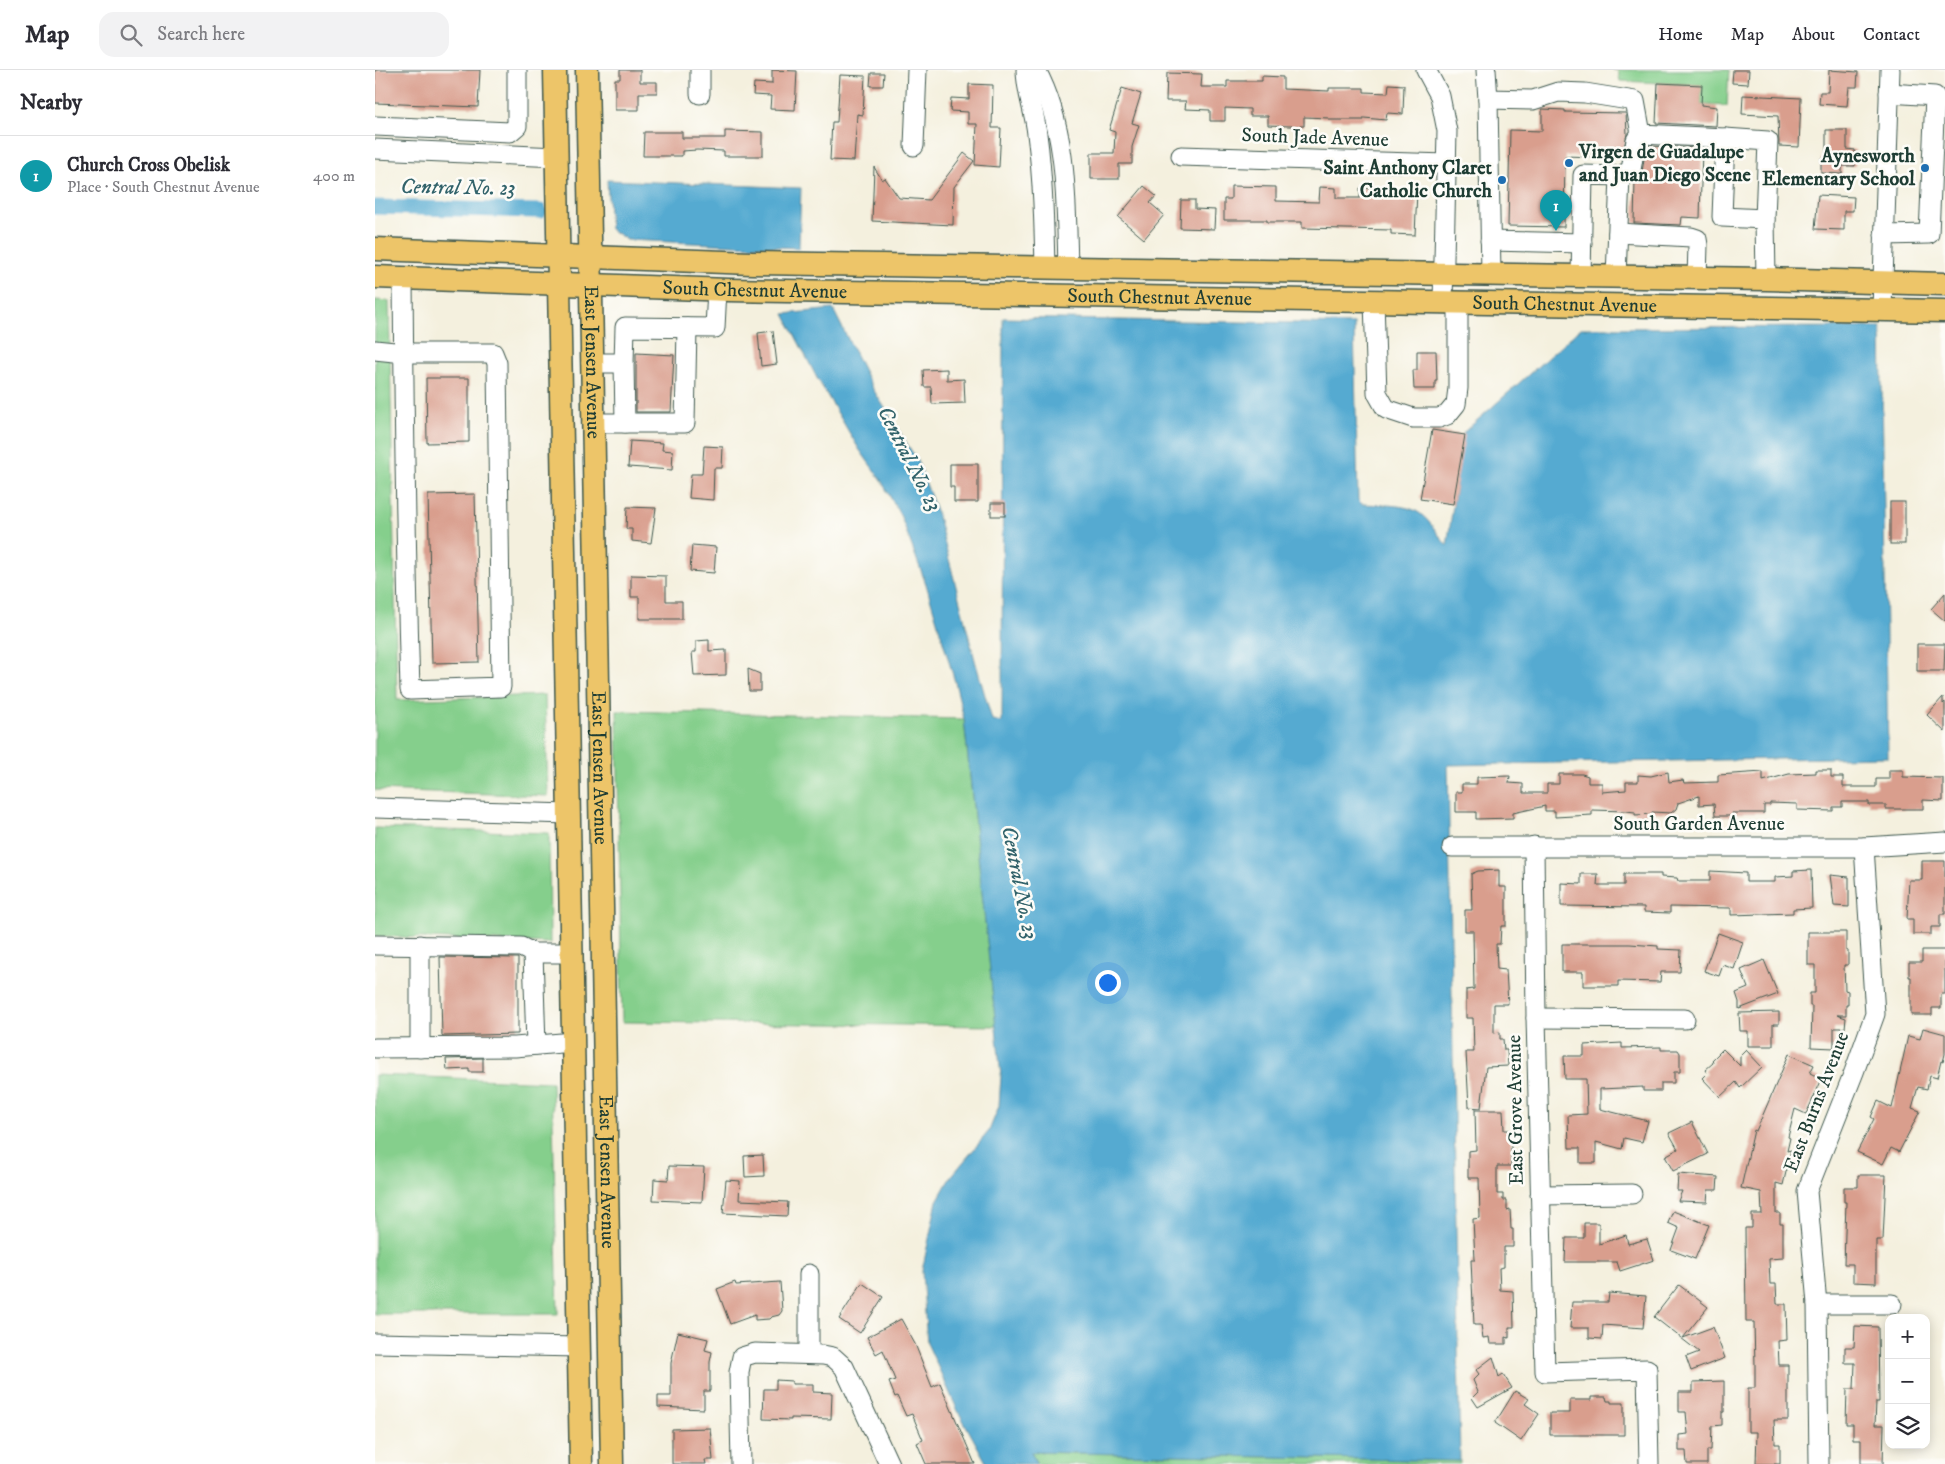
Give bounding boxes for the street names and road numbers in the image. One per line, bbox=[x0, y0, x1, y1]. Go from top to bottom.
street label: South Jade Avenue bbox=[1241, 123, 1389, 153]
street label: South Chestnut Avenue bbox=[662, 275, 847, 305]
street label: South Chestnut Avenue bbox=[1067, 283, 1252, 312]
street label: East Jensen Avenue bbox=[578, 285, 606, 439]
street label: South Chestnut Avenue bbox=[1472, 290, 1657, 319]
street label: East Jensen Avenue bbox=[586, 691, 613, 845]
street label: South Garden Avenue bbox=[1613, 812, 1785, 837]
street label: East Burns Avenue bbox=[1779, 1028, 1855, 1176]
street label: East Grove Avenue bbox=[1502, 1035, 1530, 1185]
street label: East Jensen Avenue bbox=[593, 1095, 621, 1249]

